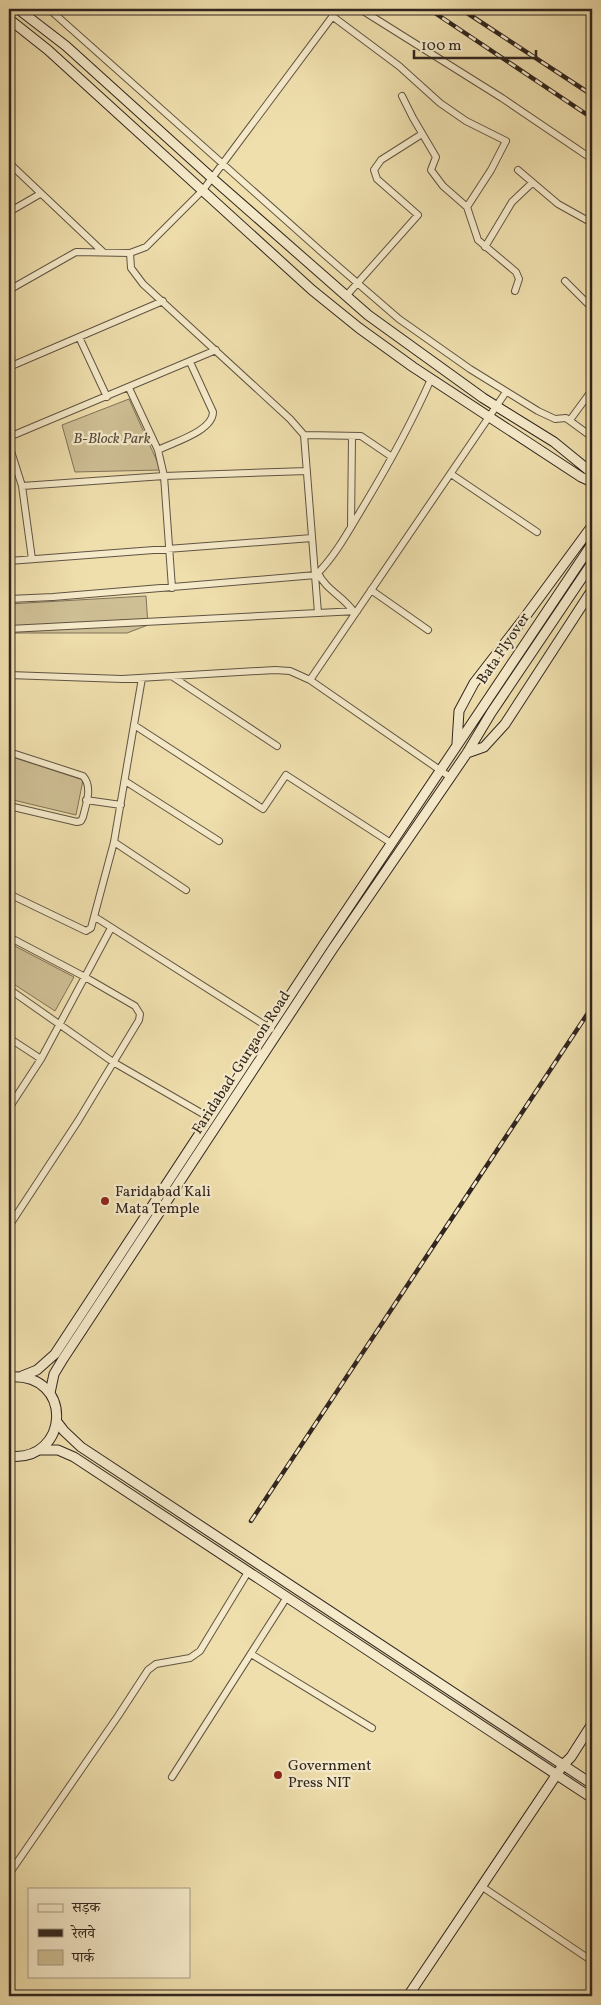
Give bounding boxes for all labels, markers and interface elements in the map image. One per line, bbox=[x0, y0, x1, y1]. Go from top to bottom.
scale bar bbox=[414, 28, 536, 60]
text: 100 m bbox=[421, 36, 461, 57]
park label: B-Block Park bbox=[73, 429, 151, 450]
street label: Bata Flyover bbox=[472, 609, 536, 689]
street label: Faridabad-Gurgaon Road bbox=[188, 987, 296, 1139]
place label: Faridabad Kali Mata Temple bbox=[115, 1182, 211, 1220]
marker: Faridabad Kali Mata Temple bbox=[99, 1195, 111, 1207]
place label: Government Press NIT bbox=[288, 1756, 372, 1794]
marker: Government Press NIT bbox=[272, 1769, 284, 1781]
legend bbox=[28, 1888, 190, 1978]
text: सड़क bbox=[71, 1898, 101, 1919]
text: रेलवे bbox=[70, 1924, 96, 1945]
text: पार्क bbox=[71, 1948, 95, 1969]

